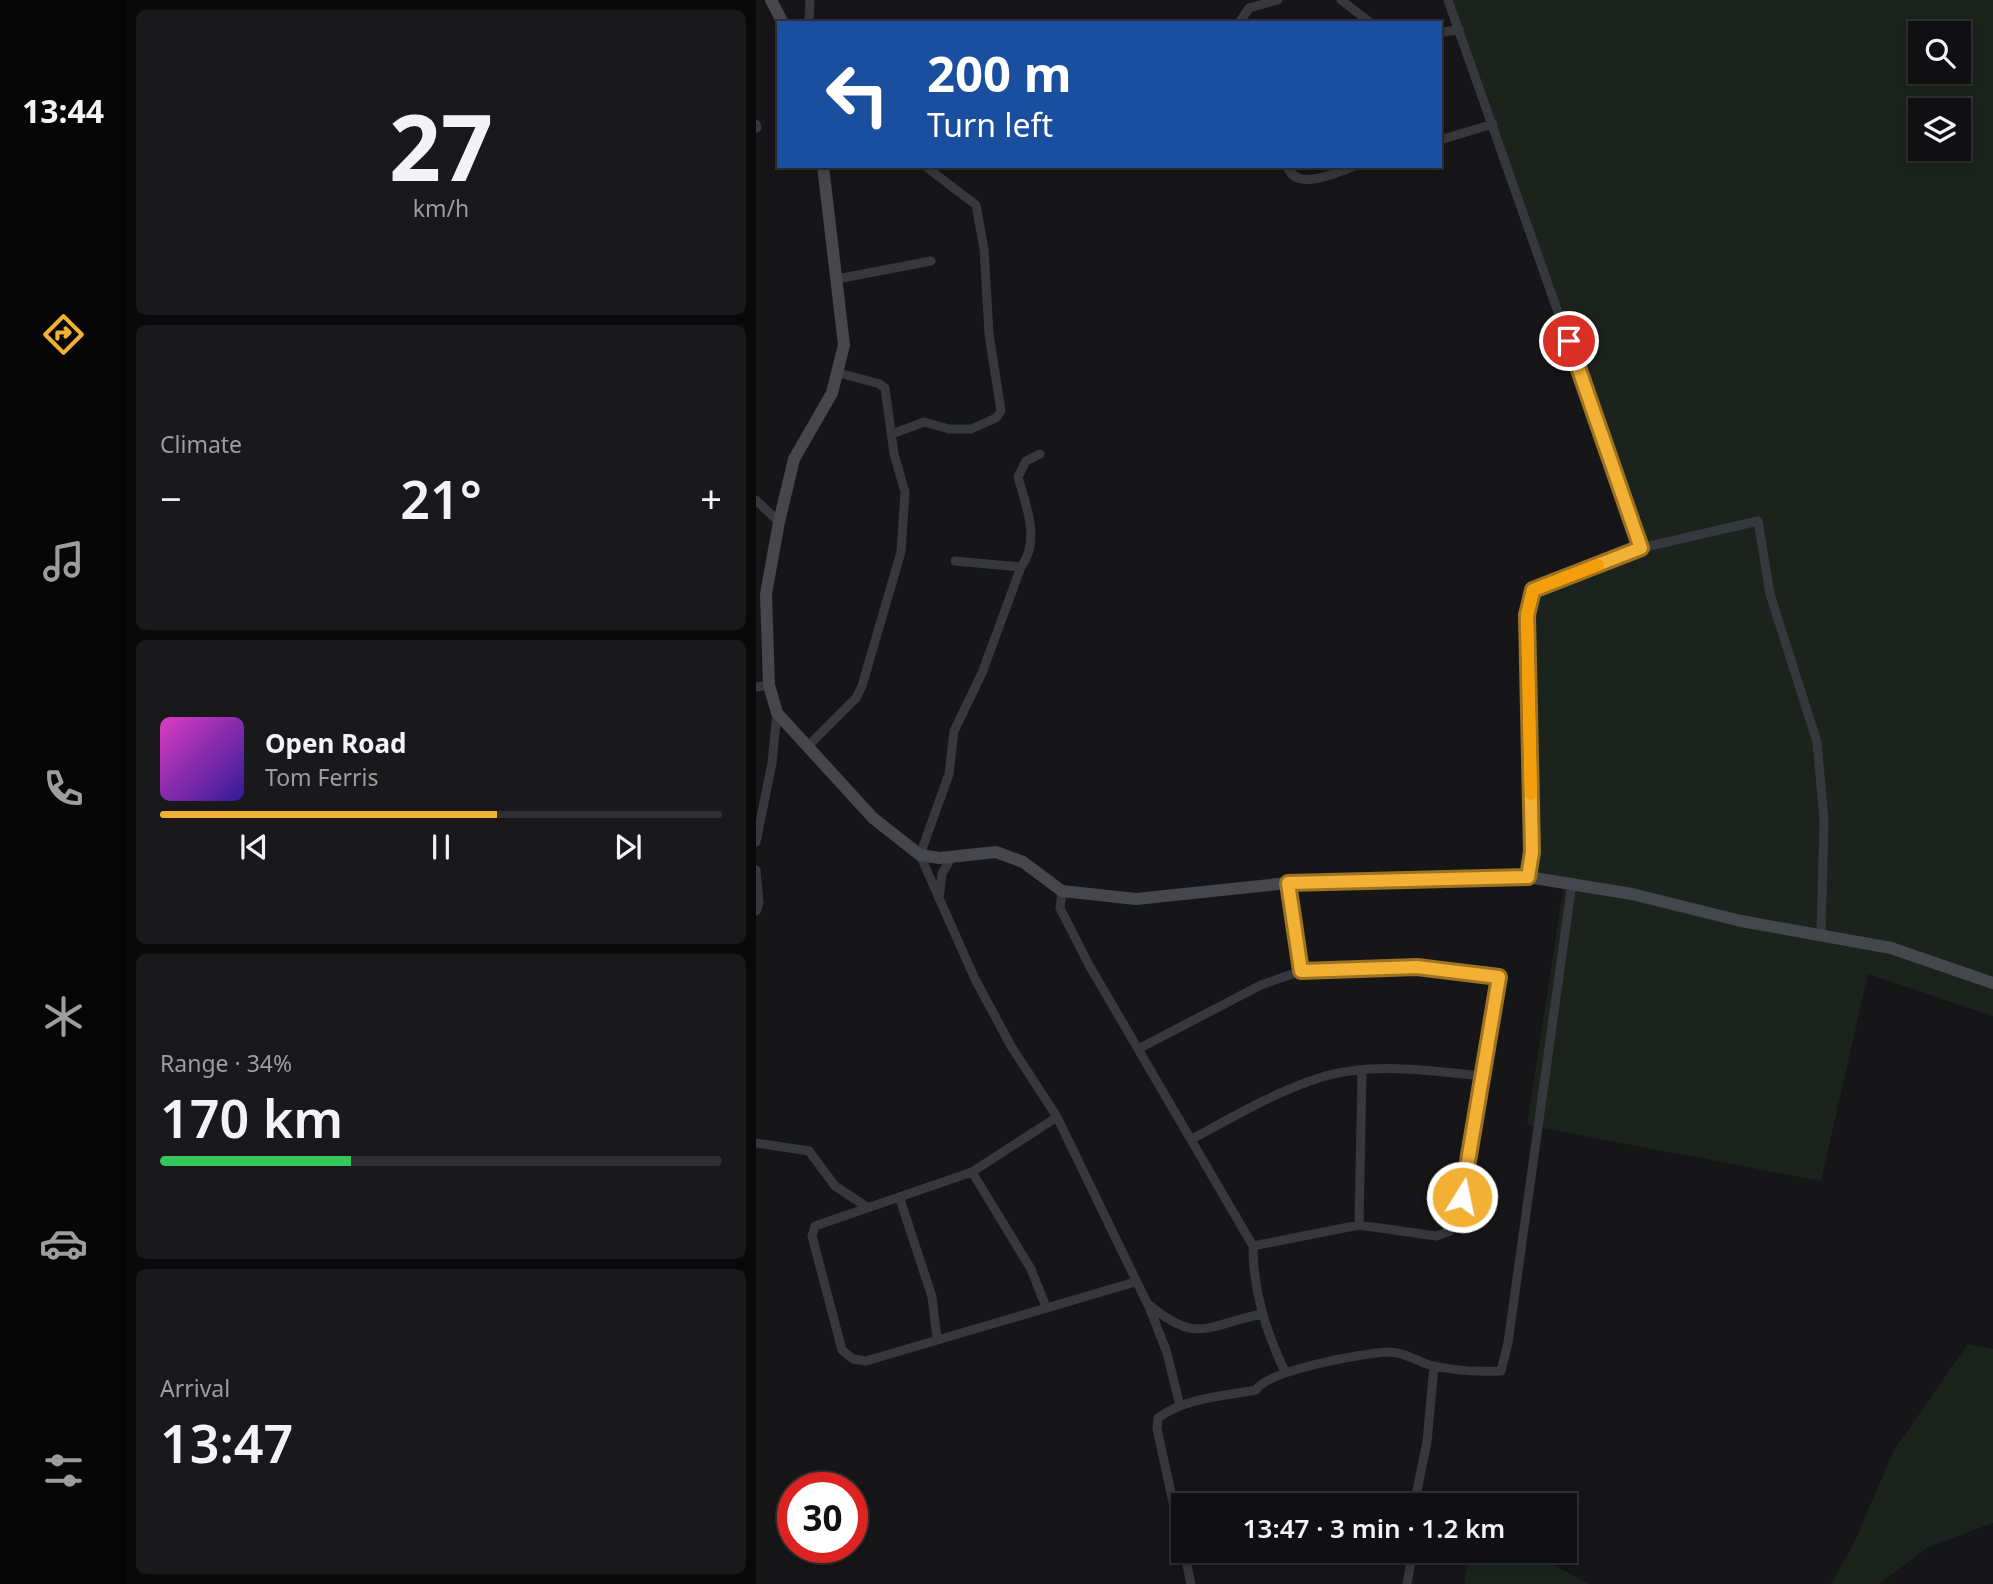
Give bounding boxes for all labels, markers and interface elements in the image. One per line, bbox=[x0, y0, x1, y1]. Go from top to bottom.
map controls bbox=[1908, 21, 1971, 161]
button: search bbox=[1908, 21, 1971, 84]
text: 200 m bbox=[927, 40, 1072, 106]
icon: left bbox=[812, 49, 903, 140]
text: 27 bbox=[389, 84, 493, 208]
text: 13:44 bbox=[22, 89, 104, 132]
button: layers bbox=[1908, 98, 1971, 161]
text: Turn left bbox=[927, 103, 1053, 146]
text: km/h bbox=[413, 192, 469, 224]
icon: directions bbox=[39, 310, 88, 359]
pin bbox=[1539, 311, 1599, 371]
icon: arrive bbox=[1550, 322, 1588, 360]
text: Climate bbox=[160, 428, 242, 460]
text: 21° bbox=[400, 463, 482, 534]
text: − bbox=[160, 472, 182, 524]
text: + bbox=[700, 472, 722, 524]
icon: music bbox=[39, 537, 88, 586]
text: Open Road bbox=[265, 725, 407, 761]
text: Tom Ferris bbox=[265, 761, 378, 793]
icon: phone bbox=[39, 764, 88, 813]
icon: previous bbox=[235, 828, 273, 866]
icon: pause bbox=[422, 828, 460, 866]
icon: next bbox=[609, 828, 647, 866]
icon: climate bbox=[39, 992, 88, 1041]
text: Range · 34% bbox=[160, 1047, 292, 1079]
text: 170 km bbox=[160, 1082, 343, 1153]
position arrow bbox=[1425, 1160, 1499, 1234]
icon: car bbox=[39, 1219, 88, 1268]
text: Arrival bbox=[160, 1372, 230, 1404]
text: 13:47 bbox=[160, 1407, 293, 1478]
icon: filters bbox=[39, 1446, 88, 1495]
speed limit sign: 30 bbox=[777, 1472, 868, 1563]
text: 13:47 · 3 min · 1.2 km bbox=[1243, 1510, 1505, 1546]

